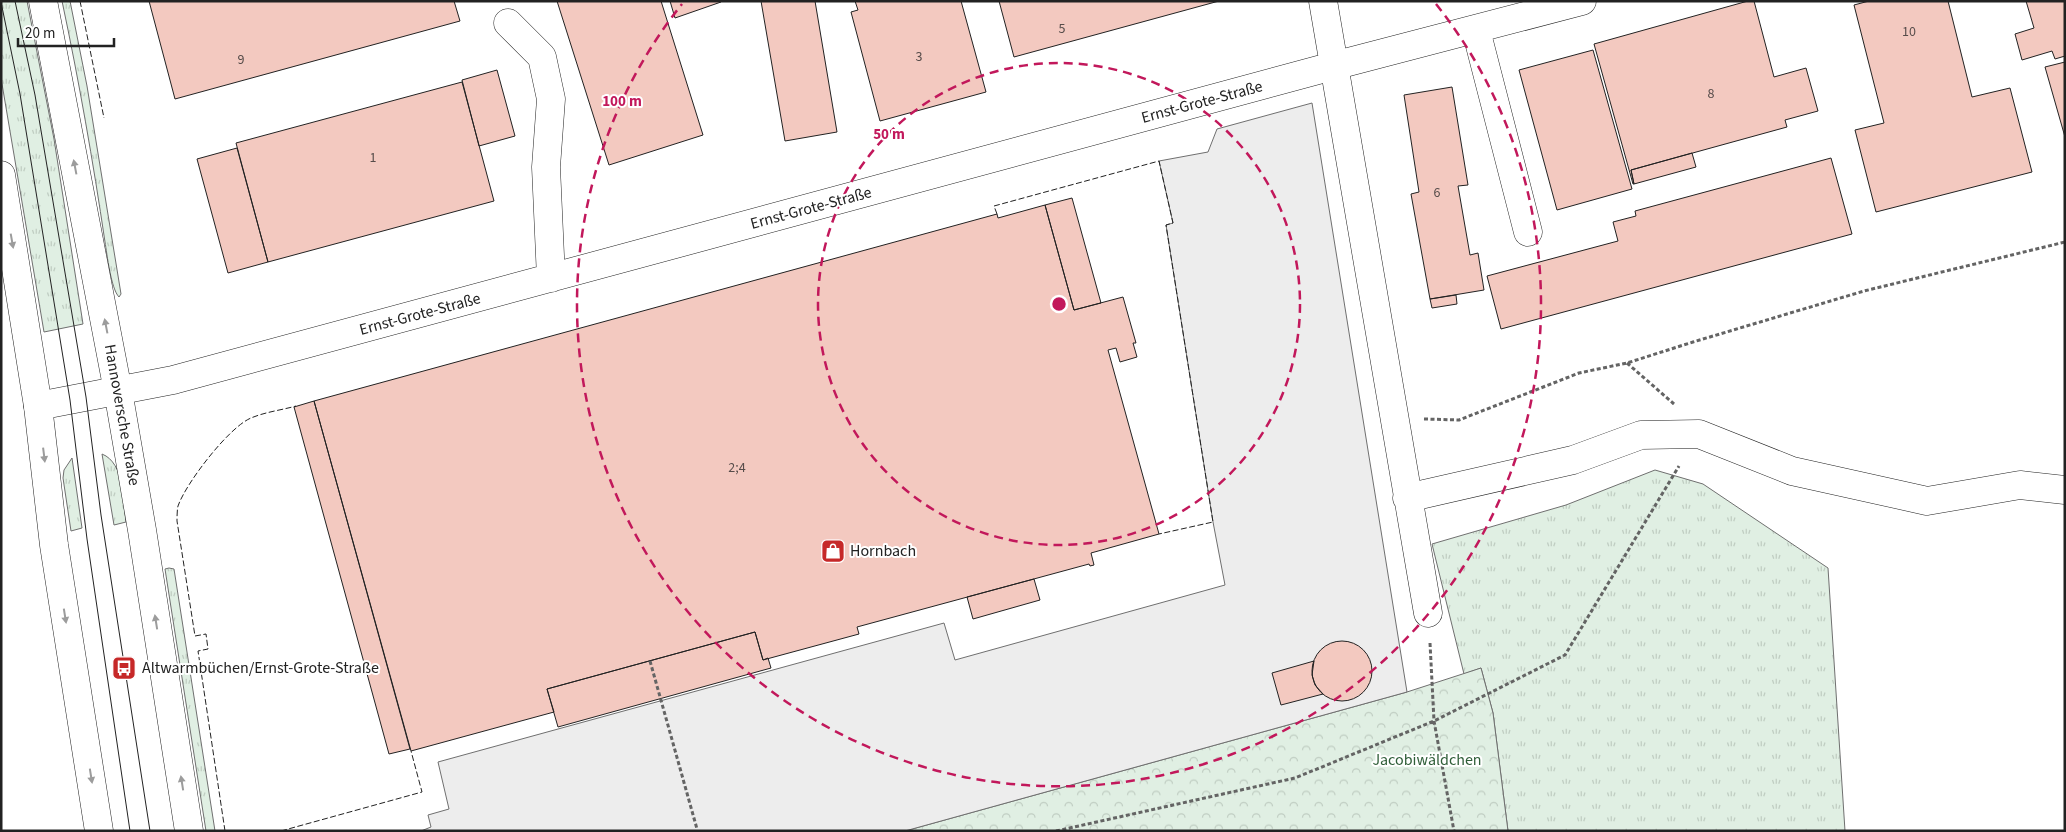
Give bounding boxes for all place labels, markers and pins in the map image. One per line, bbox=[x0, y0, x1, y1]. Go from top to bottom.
centre of rings bbox=[1050, 295, 1068, 313]
shop icon: Hornbach bbox=[820, 538, 846, 564]
place label: Hornbach bbox=[850, 540, 916, 562]
bus stop icon: Altwarmbüchen/Ernst-Grote-Straße bbox=[111, 655, 137, 681]
place label: Altwarmbüchen/Ernst-Grote-Straße bbox=[142, 657, 379, 679]

